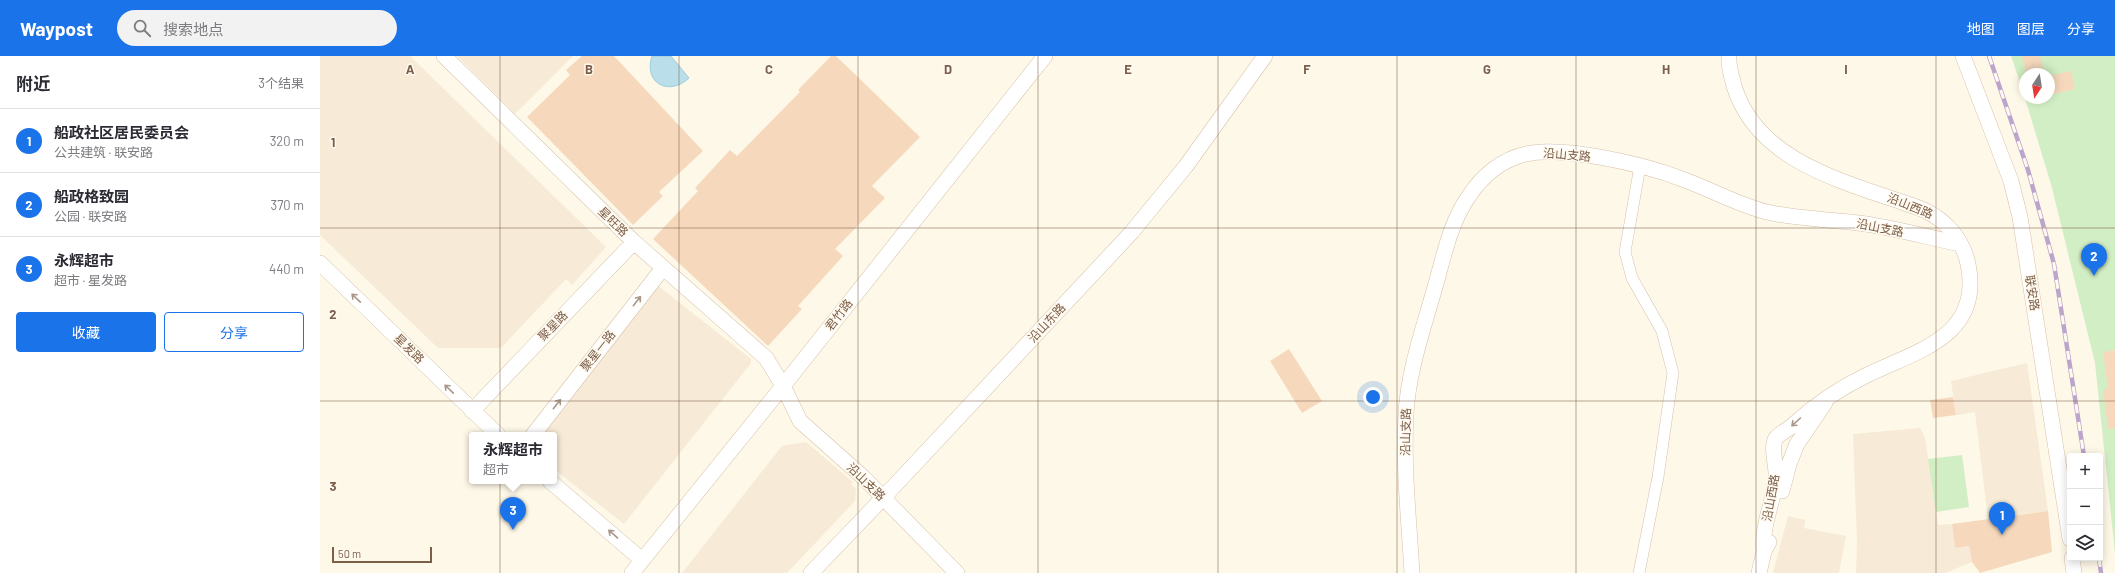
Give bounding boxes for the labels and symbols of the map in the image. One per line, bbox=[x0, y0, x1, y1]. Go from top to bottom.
text: A bbox=[406, 61, 415, 77]
text: B bbox=[585, 61, 593, 77]
text: C bbox=[765, 61, 773, 77]
text: D bbox=[944, 61, 952, 77]
text: E bbox=[1124, 61, 1132, 77]
text: F bbox=[1303, 61, 1311, 77]
text: G bbox=[1483, 61, 1491, 77]
text: H bbox=[1662, 61, 1670, 77]
text: I bbox=[1844, 61, 1848, 77]
north arrow bbox=[2019, 68, 2055, 104]
text: 1 bbox=[331, 134, 335, 150]
street label: 沿山支路 bbox=[1543, 145, 1592, 163]
street label: 沿山西路 bbox=[1885, 190, 1935, 221]
street label: 星旺路 bbox=[596, 204, 632, 239]
street label: 沿山支路 bbox=[1855, 216, 1905, 238]
pin: 2 bbox=[2081, 243, 2107, 276]
street label: 联安路 bbox=[2023, 274, 2043, 312]
one-way arrow bbox=[351, 293, 361, 303]
one-way arrow bbox=[633, 296, 641, 307]
street label: 君竹路 bbox=[822, 296, 855, 333]
street label: 沿山东路 bbox=[1025, 300, 1068, 345]
text: 2 bbox=[329, 306, 337, 322]
street label: 聚星路 bbox=[535, 307, 570, 343]
street label: 聚星一路 bbox=[577, 327, 618, 374]
street label: 星发路 bbox=[392, 331, 428, 366]
one-way arrow bbox=[444, 384, 454, 394]
your location bbox=[1363, 387, 1383, 407]
one-way arrow bbox=[553, 399, 561, 410]
street label: 沿山支路 bbox=[1398, 408, 1412, 456]
one-way arrow bbox=[1791, 417, 1801, 427]
street label: 沿山支路 bbox=[845, 460, 889, 503]
street label: 沿山西路 bbox=[1759, 473, 1781, 523]
text: 3 bbox=[329, 478, 337, 494]
pin: 3 bbox=[500, 497, 526, 530]
pin: 1 bbox=[1989, 502, 2015, 535]
one-way arrow bbox=[607, 530, 618, 539]
scale bar bbox=[332, 545, 432, 564]

